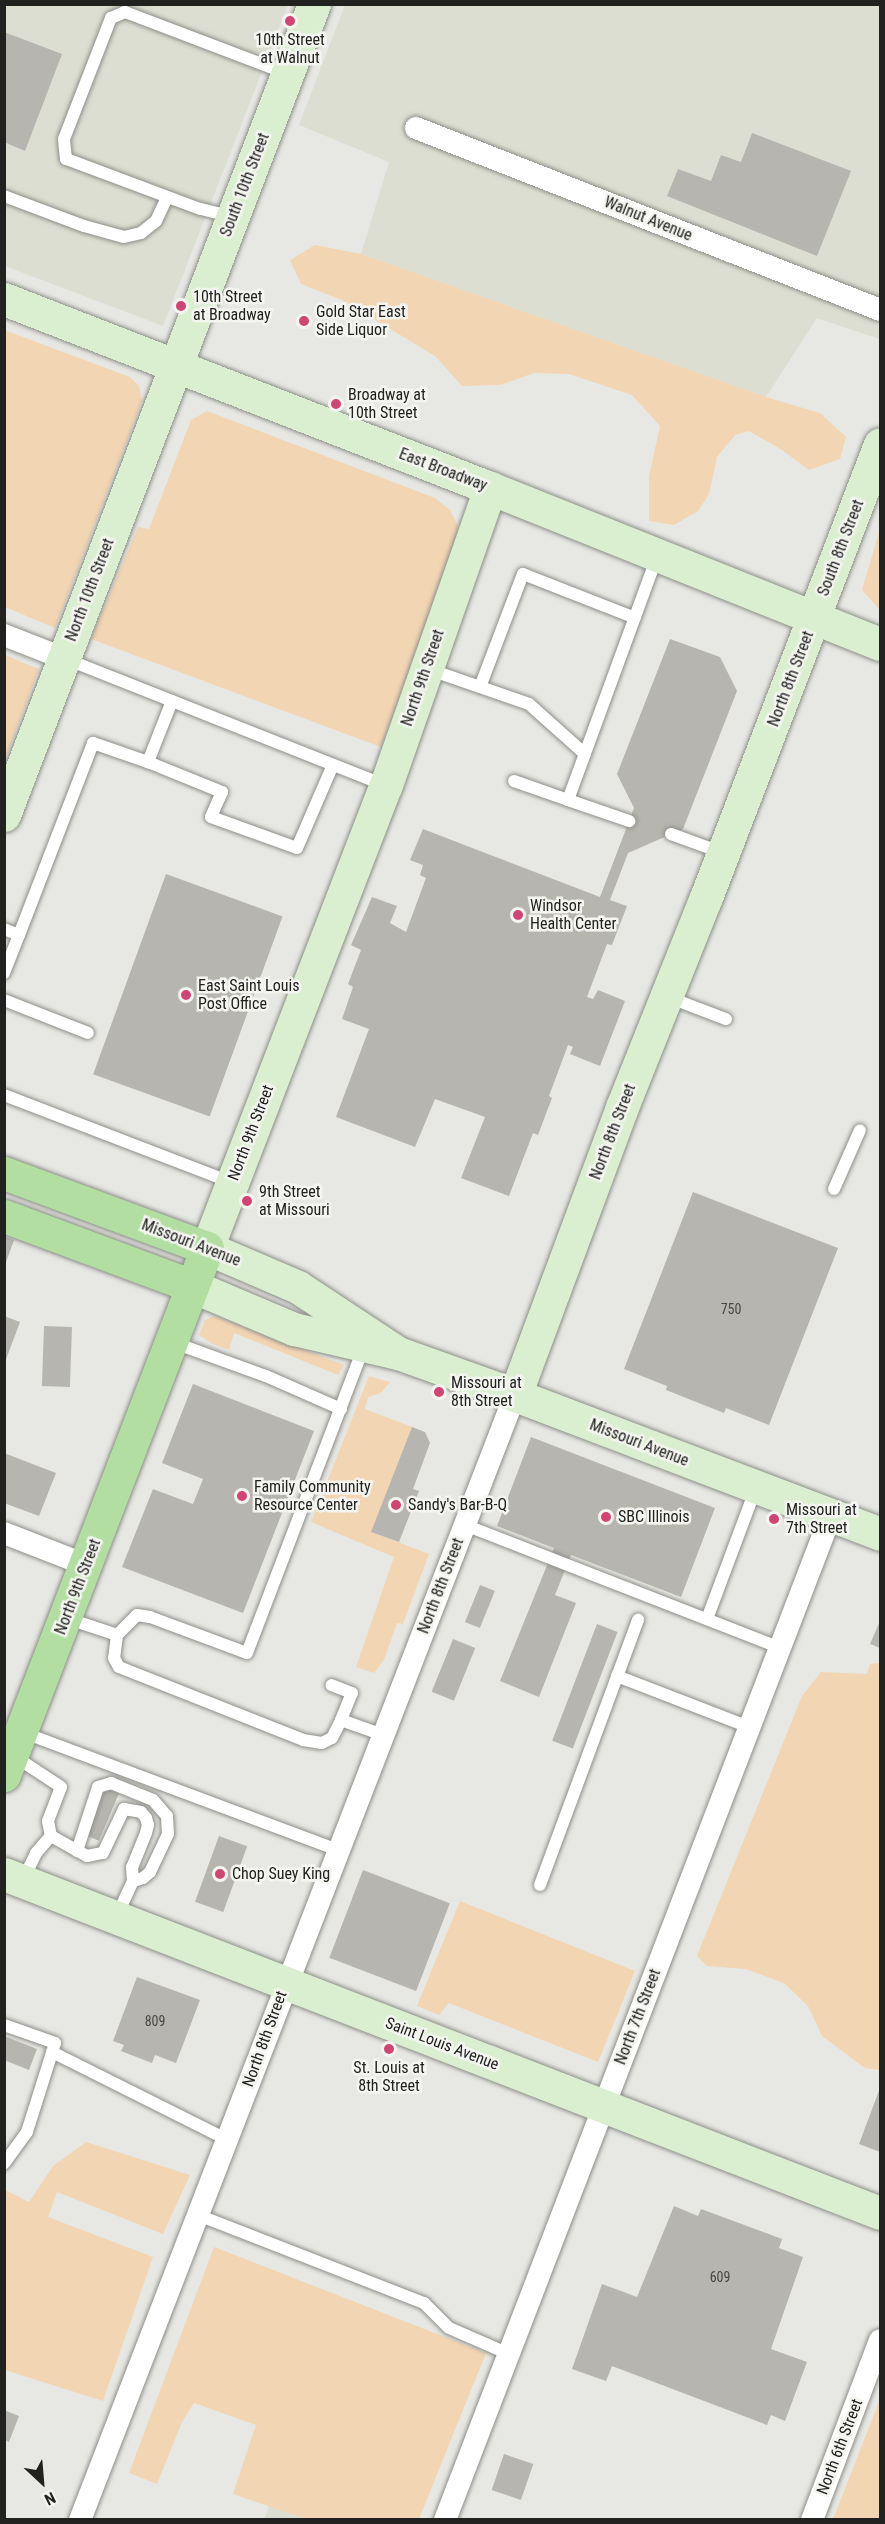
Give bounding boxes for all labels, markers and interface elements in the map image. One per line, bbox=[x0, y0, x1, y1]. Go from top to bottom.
marker: 10th Street at Walnut bbox=[283, 14, 297, 28]
place label: 10th Street at Walnut bbox=[255, 30, 325, 68]
street label: South 10th Street bbox=[216, 130, 274, 240]
street label: Walnut Avenue bbox=[601, 193, 695, 245]
place label: 10th Street at Broadway bbox=[193, 287, 271, 325]
marker: 10th Street at Broadway bbox=[174, 299, 188, 313]
place label: Gold Star East Side Liquor bbox=[316, 302, 406, 340]
marker: Gold Star East Side Liquor bbox=[297, 314, 311, 328]
place label: Broadway at 10th Street bbox=[348, 385, 426, 423]
marker: Broadway at 10th Street bbox=[329, 397, 343, 411]
street label: East Broadway bbox=[396, 444, 490, 496]
street label: South 8th Street bbox=[814, 497, 868, 599]
street label: North 10th Street bbox=[62, 536, 118, 644]
street label: North 9th Street bbox=[398, 627, 448, 729]
street label: North 8th Street bbox=[764, 628, 818, 730]
place label: Windsor Health Center bbox=[530, 896, 616, 934]
marker: Windsor Health Center bbox=[511, 908, 525, 922]
place label: East Saint Louis Post Office bbox=[198, 976, 299, 1014]
marker: East Saint Louis Post Office bbox=[179, 988, 193, 1002]
street label: North 8th Street bbox=[586, 1081, 640, 1183]
street label: North 9th Street bbox=[224, 1082, 278, 1184]
place label: 9th Street at Missouri bbox=[259, 1182, 330, 1220]
marker: 9th Street at Missouri bbox=[240, 1194, 254, 1208]
street label: Missouri Avenue bbox=[139, 1215, 243, 1271]
house number: 750 bbox=[721, 1301, 741, 1317]
place label: Missouri at 8th Street bbox=[451, 1373, 522, 1411]
marker: Missouri at 8th Street bbox=[432, 1385, 446, 1399]
street label: Missouri Avenue bbox=[587, 1415, 691, 1471]
place label: Family Community Resource Center bbox=[254, 1477, 371, 1515]
marker: Family Community Resource Center bbox=[235, 1489, 249, 1503]
place label: Sandy's Bar-B-Q bbox=[408, 1495, 507, 1515]
marker: Sandy's Bar-B-Q bbox=[389, 1498, 403, 1512]
place label: Missouri at 7th Street bbox=[786, 1500, 857, 1538]
place label: SBC Illinois bbox=[618, 1507, 690, 1527]
marker: SBC Illinois bbox=[599, 1510, 613, 1524]
marker: Missouri at 7th Street bbox=[767, 1512, 781, 1526]
street label: North 8th Street bbox=[414, 1535, 468, 1637]
street label: North 9th Street bbox=[51, 1536, 105, 1638]
place label: Chop Suey King bbox=[232, 1864, 330, 1884]
marker: Chop Suey King bbox=[213, 1867, 227, 1881]
street label: North 7th Street bbox=[611, 1966, 665, 2068]
street label: North 8th Street bbox=[239, 1988, 291, 2090]
house number: 809 bbox=[145, 2013, 165, 2029]
street label: Saint Louis Avenue bbox=[383, 2014, 501, 2074]
marker: St. Louis at 8th Street bbox=[382, 2042, 396, 2056]
place label: St. Louis at 8th Street bbox=[353, 2058, 425, 2096]
house number: 609 bbox=[710, 2269, 730, 2285]
street label: North 6th Street bbox=[813, 2396, 867, 2498]
north arrow bbox=[12, 2452, 72, 2512]
text: N bbox=[42, 2488, 59, 2509]

